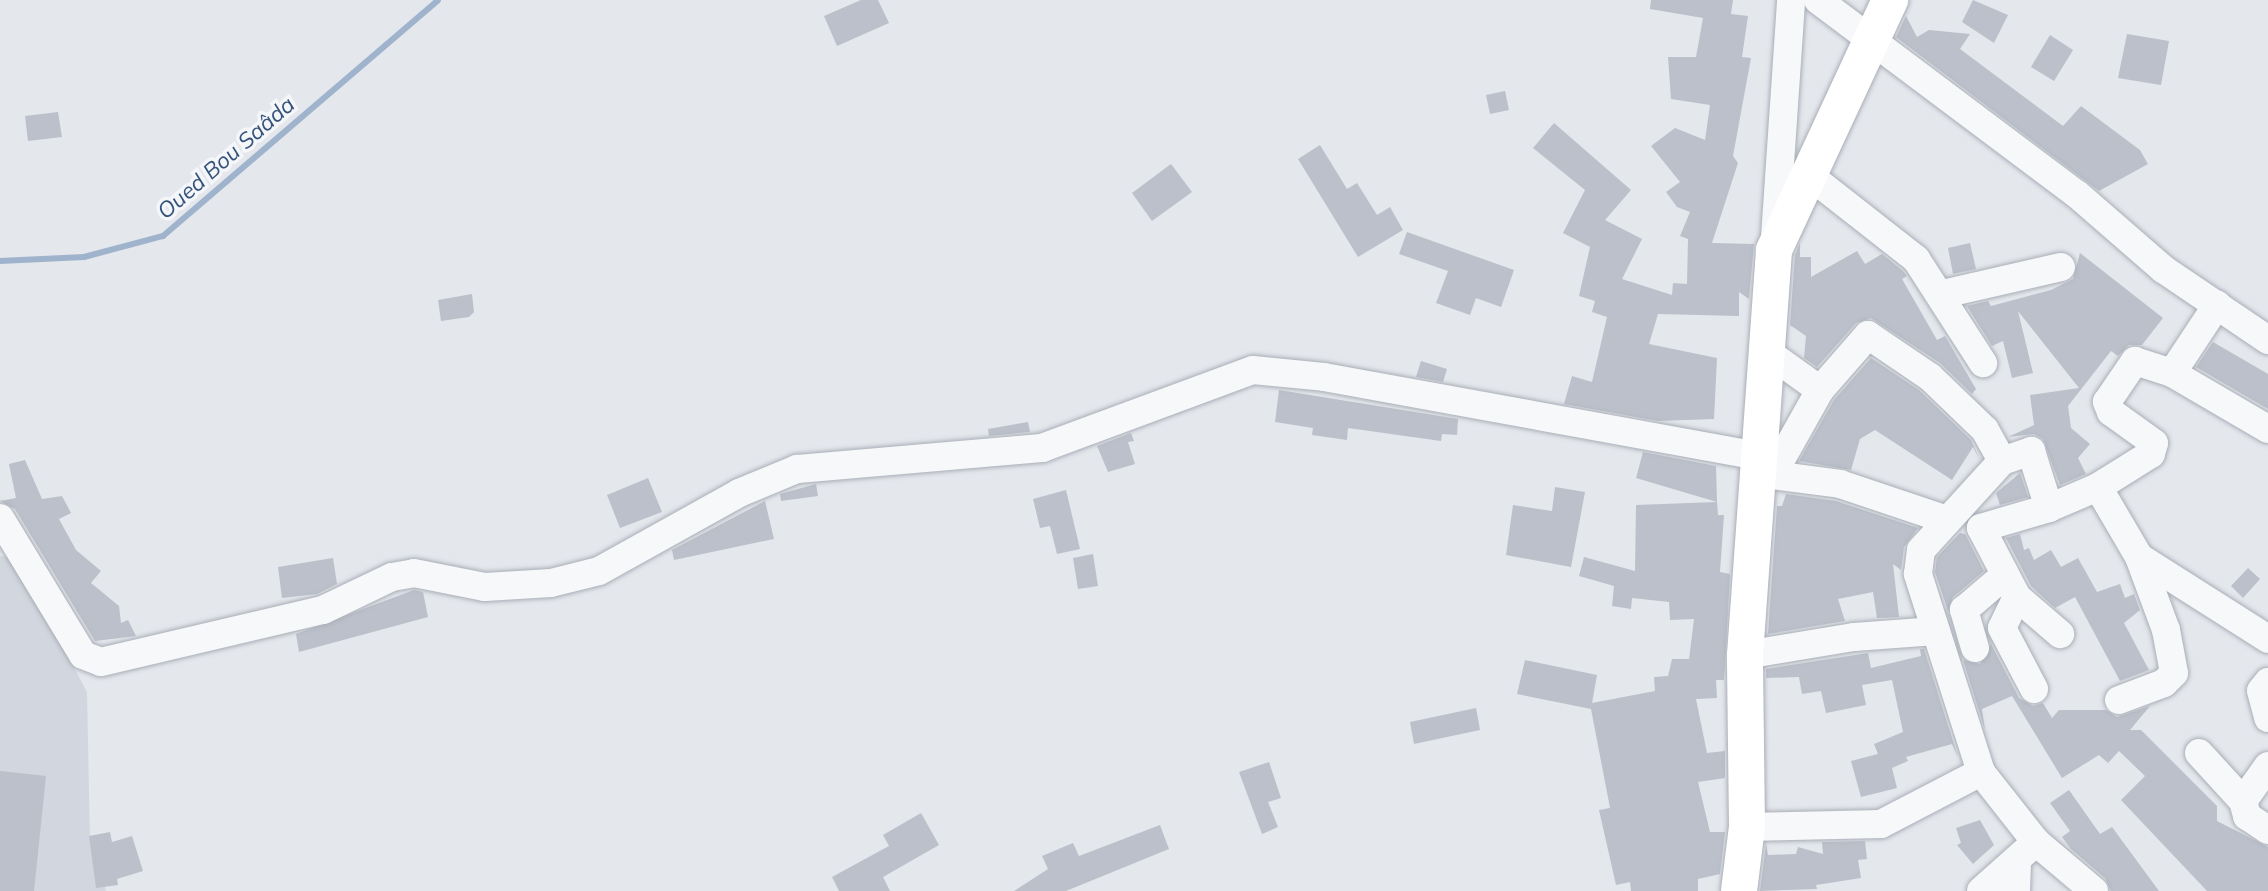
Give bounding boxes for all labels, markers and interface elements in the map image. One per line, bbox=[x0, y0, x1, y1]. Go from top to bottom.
water label: Oued Bou Saâda bbox=[152, 91, 300, 225]

